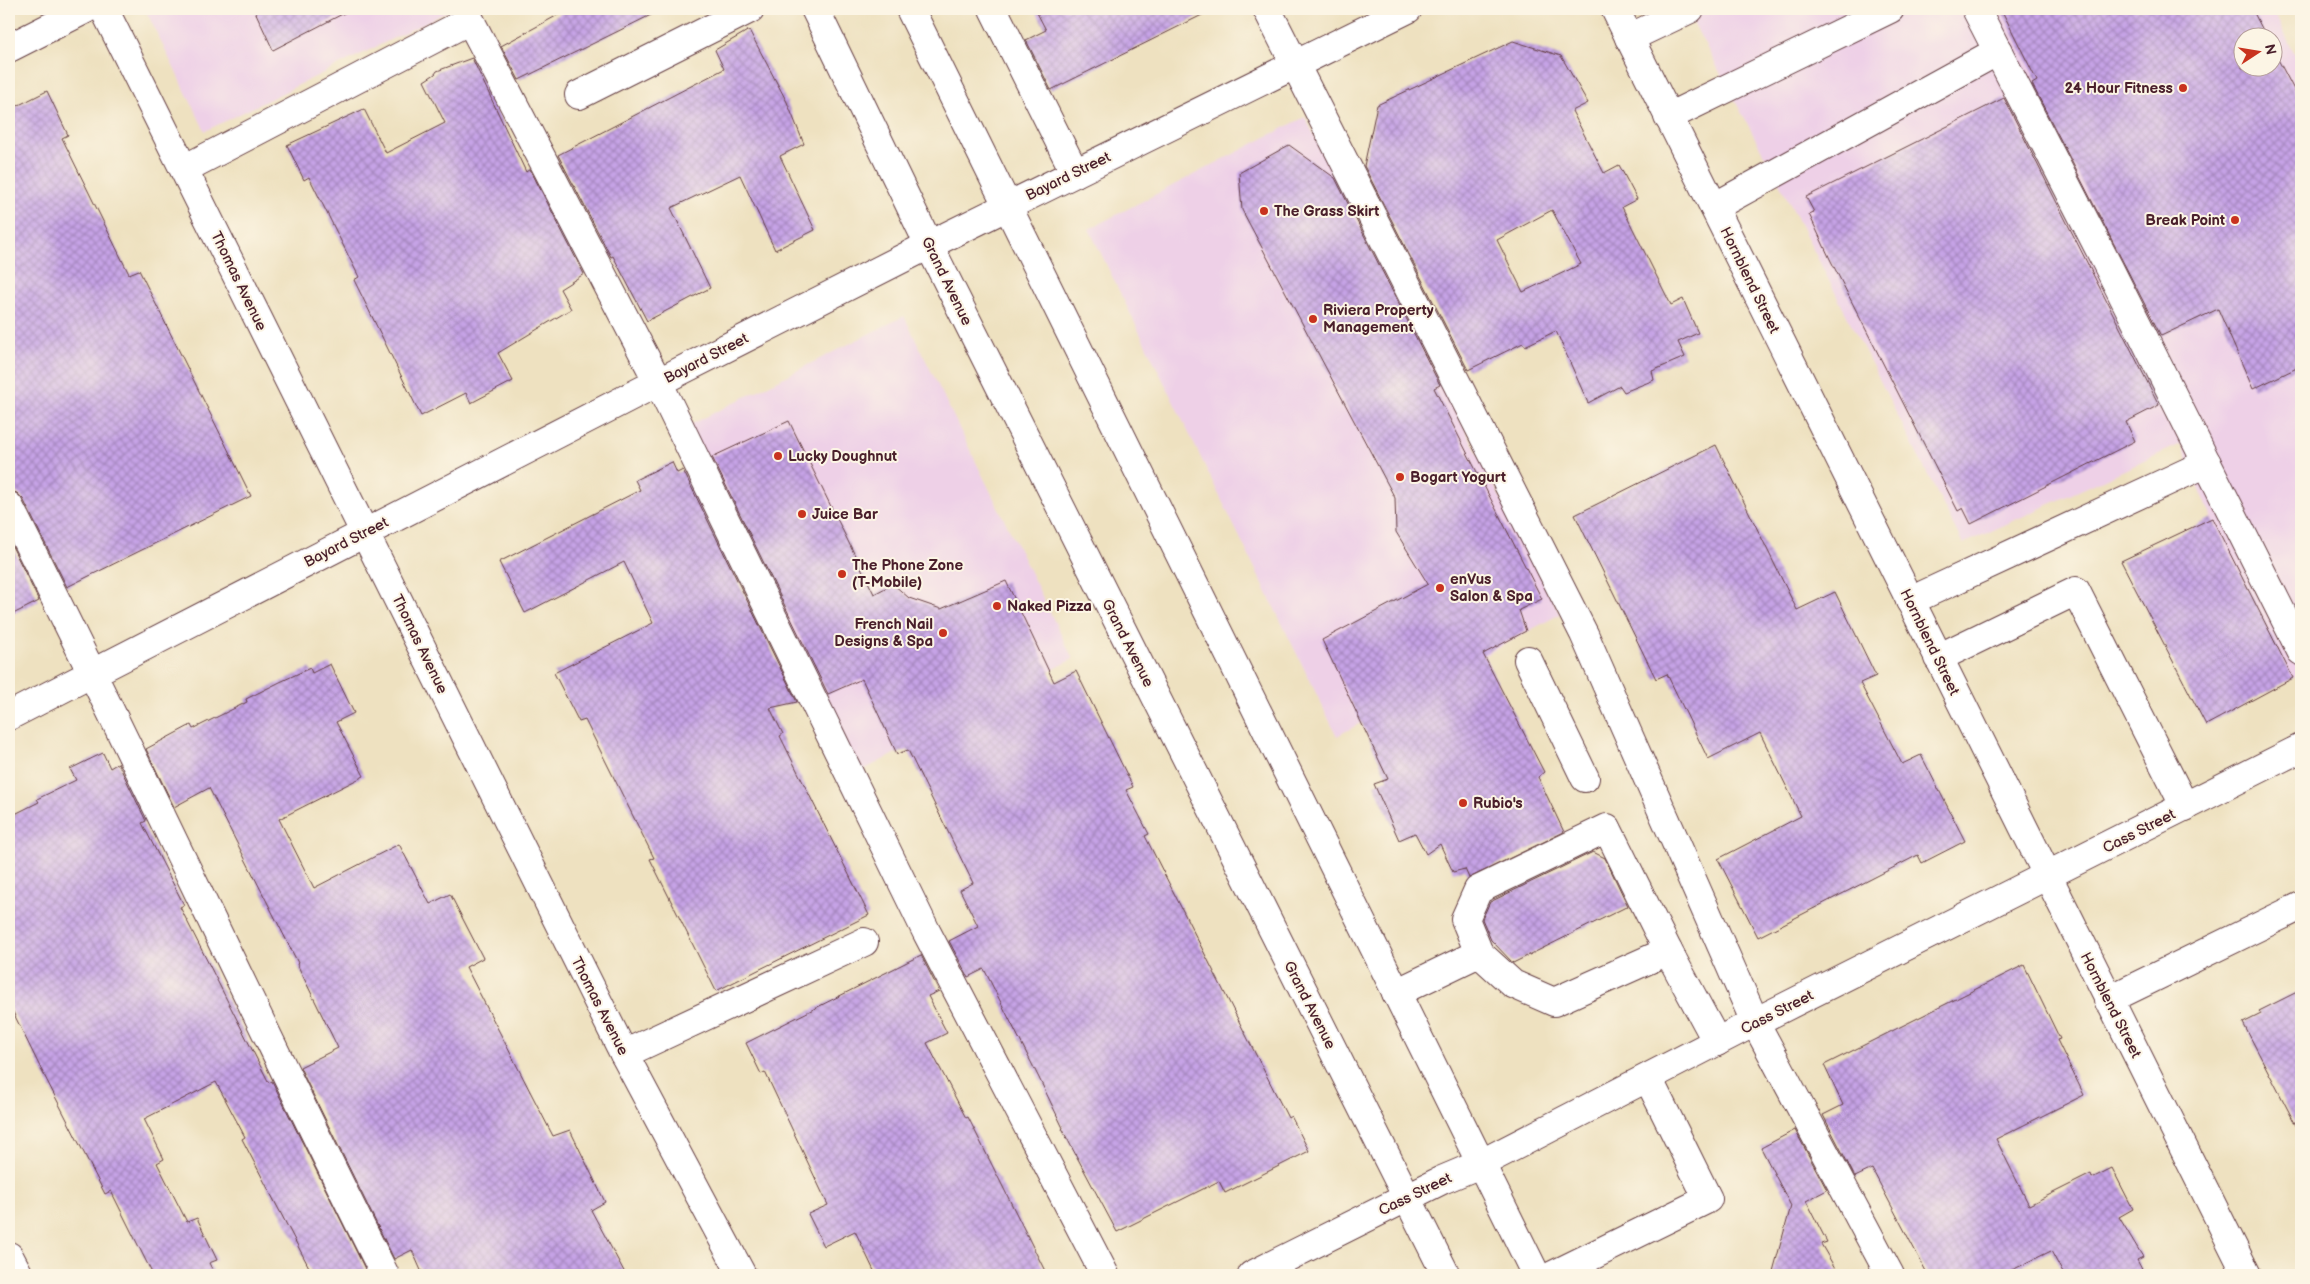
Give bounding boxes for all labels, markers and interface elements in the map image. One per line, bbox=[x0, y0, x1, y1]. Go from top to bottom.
north arrow bbox=[2232, 28, 2282, 78]
text: N bbox=[2261, 42, 2280, 56]
place label: 24 Hour Fitness bbox=[2065, 79, 2173, 98]
marker: 24 Hour Fitness bbox=[2177, 82, 2189, 94]
street label: Bayard Street bbox=[1023, 148, 1114, 205]
place label: The Grass Skirt bbox=[1274, 202, 1379, 221]
marker: The Grass Skirt bbox=[1258, 205, 1270, 217]
place label: Break Point bbox=[2145, 211, 2225, 230]
marker: Break Point bbox=[2229, 214, 2241, 226]
street label: Hornblend Street bbox=[1716, 224, 1784, 337]
street label: Thomas Avenue bbox=[206, 228, 271, 334]
street label: Grand Avenue bbox=[917, 234, 976, 329]
place label: Riviera Property Management bbox=[1323, 301, 1434, 337]
marker: Riviera Property Management bbox=[1307, 313, 1319, 325]
street label: Bayard Street bbox=[661, 329, 752, 388]
place label: Lucky Doughnut bbox=[788, 447, 897, 466]
marker: Lucky Doughnut bbox=[772, 450, 784, 462]
place label: Bogart Yogurt bbox=[1410, 468, 1506, 487]
marker: Bogart Yogurt bbox=[1394, 471, 1406, 483]
place label: Juice Bar bbox=[812, 505, 879, 524]
marker: Juice Bar bbox=[796, 508, 808, 520]
street label: Bayard Street bbox=[301, 513, 392, 572]
place label: The Phone Zone (T-Mobile) bbox=[852, 556, 963, 592]
marker: The Phone Zone (T-Mobile) bbox=[836, 568, 848, 580]
place label: enVus Salon & Spa bbox=[1450, 570, 1533, 606]
marker: enVus Salon & Spa bbox=[1434, 582, 1446, 594]
street label: Hornblend Street bbox=[1896, 586, 1964, 699]
street label: Thomas Avenue bbox=[387, 591, 452, 697]
street label: Grand Avenue bbox=[1097, 596, 1158, 691]
place label: Naked Pizza bbox=[1007, 597, 1092, 616]
marker: Naked Pizza bbox=[991, 600, 1003, 612]
place label: French Nail Designs & Spa bbox=[834, 615, 933, 651]
marker: French Nail Designs & Spa bbox=[937, 627, 949, 639]
place label: Rubio's bbox=[1473, 794, 1523, 813]
marker: Rubio's bbox=[1457, 797, 1469, 809]
street label: Cass Street bbox=[2100, 805, 2179, 858]
street label: Hornblend Street bbox=[2076, 949, 2146, 1062]
street label: Thomas Avenue bbox=[567, 954, 633, 1059]
street label: Grand Avenue bbox=[1279, 958, 1340, 1053]
street label: Cass Street bbox=[1738, 986, 1817, 1039]
street label: Cass Street bbox=[1376, 1168, 1455, 1220]

